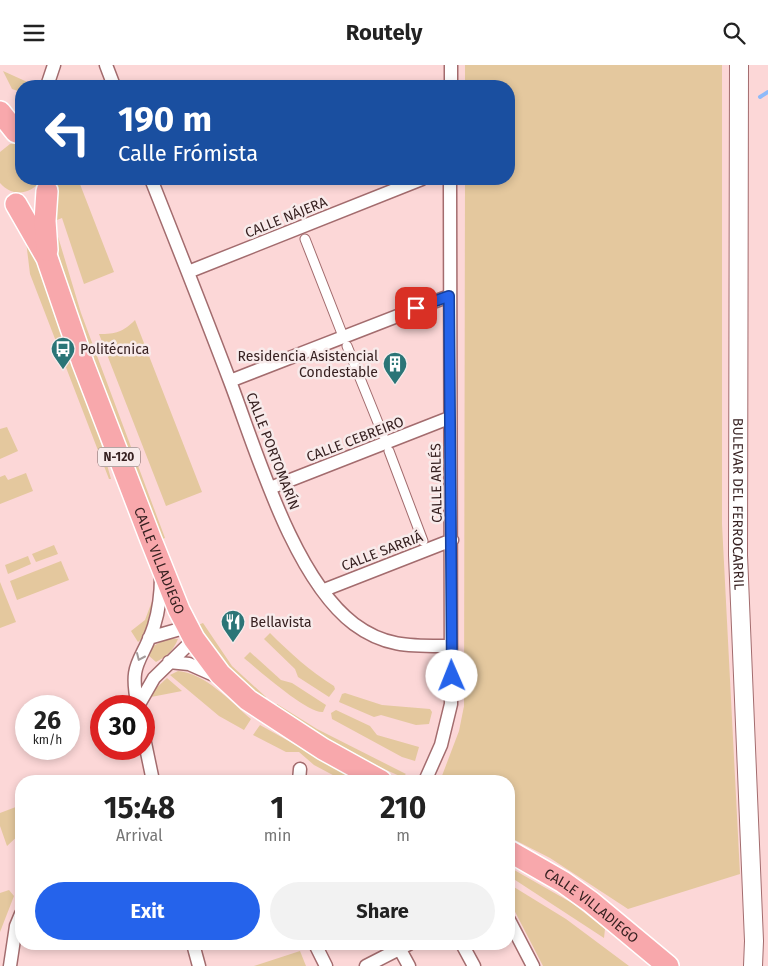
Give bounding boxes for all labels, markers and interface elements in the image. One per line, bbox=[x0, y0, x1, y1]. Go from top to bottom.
icon: menu bbox=[20, 19, 48, 47]
text: Routely bbox=[346, 19, 422, 46]
icon: search bbox=[720, 19, 748, 47]
text: 190 m bbox=[118, 98, 212, 140]
icon: left bbox=[35, 100, 100, 165]
text: Calle Frómista bbox=[118, 140, 258, 167]
street label: CALLE NÁJERA bbox=[242, 192, 330, 242]
pin bbox=[395, 287, 437, 329]
icon: arrive bbox=[402, 294, 430, 322]
bus stop icon: Politécnica bbox=[50, 336, 76, 370]
place label: Politécnica bbox=[80, 341, 149, 358]
place label: Residencia Asistencial Condestable bbox=[238, 348, 378, 381]
building icon: Residencia Asistencial Condestable bbox=[382, 351, 408, 385]
street label: CALLE PORTOMARÍN bbox=[242, 390, 304, 512]
street label: CALLE CEBREIRO bbox=[304, 413, 406, 466]
street label: BULEVAR DEL FERROCARRIL bbox=[729, 418, 747, 590]
street label: CALLE ARLÉS bbox=[426, 443, 446, 523]
road number: N-120 bbox=[98, 447, 140, 467]
street label: CALLE VILLADIEGO bbox=[130, 505, 188, 617]
street label: CALLE SARRIÁ bbox=[339, 527, 425, 575]
restaurant icon: Bellavista bbox=[220, 609, 246, 643]
place label: Bellavista bbox=[250, 614, 312, 631]
position arrow bbox=[425, 649, 477, 701]
one-way arrow bbox=[135, 652, 146, 661]
speed limit sign: 30 bbox=[90, 695, 155, 760]
text: 26 bbox=[34, 706, 61, 736]
text: km/h bbox=[33, 733, 62, 747]
text: 15:48 bbox=[104, 790, 175, 826]
text: 1 bbox=[271, 790, 285, 826]
text: 210 bbox=[380, 790, 426, 826]
text: Arrival bbox=[116, 826, 163, 845]
text: min bbox=[264, 826, 291, 845]
text: m bbox=[396, 826, 410, 845]
street label: CALLE VILLADIEGO bbox=[541, 865, 642, 947]
button: Exit bbox=[35, 882, 260, 940]
button: Share bbox=[270, 882, 495, 940]

